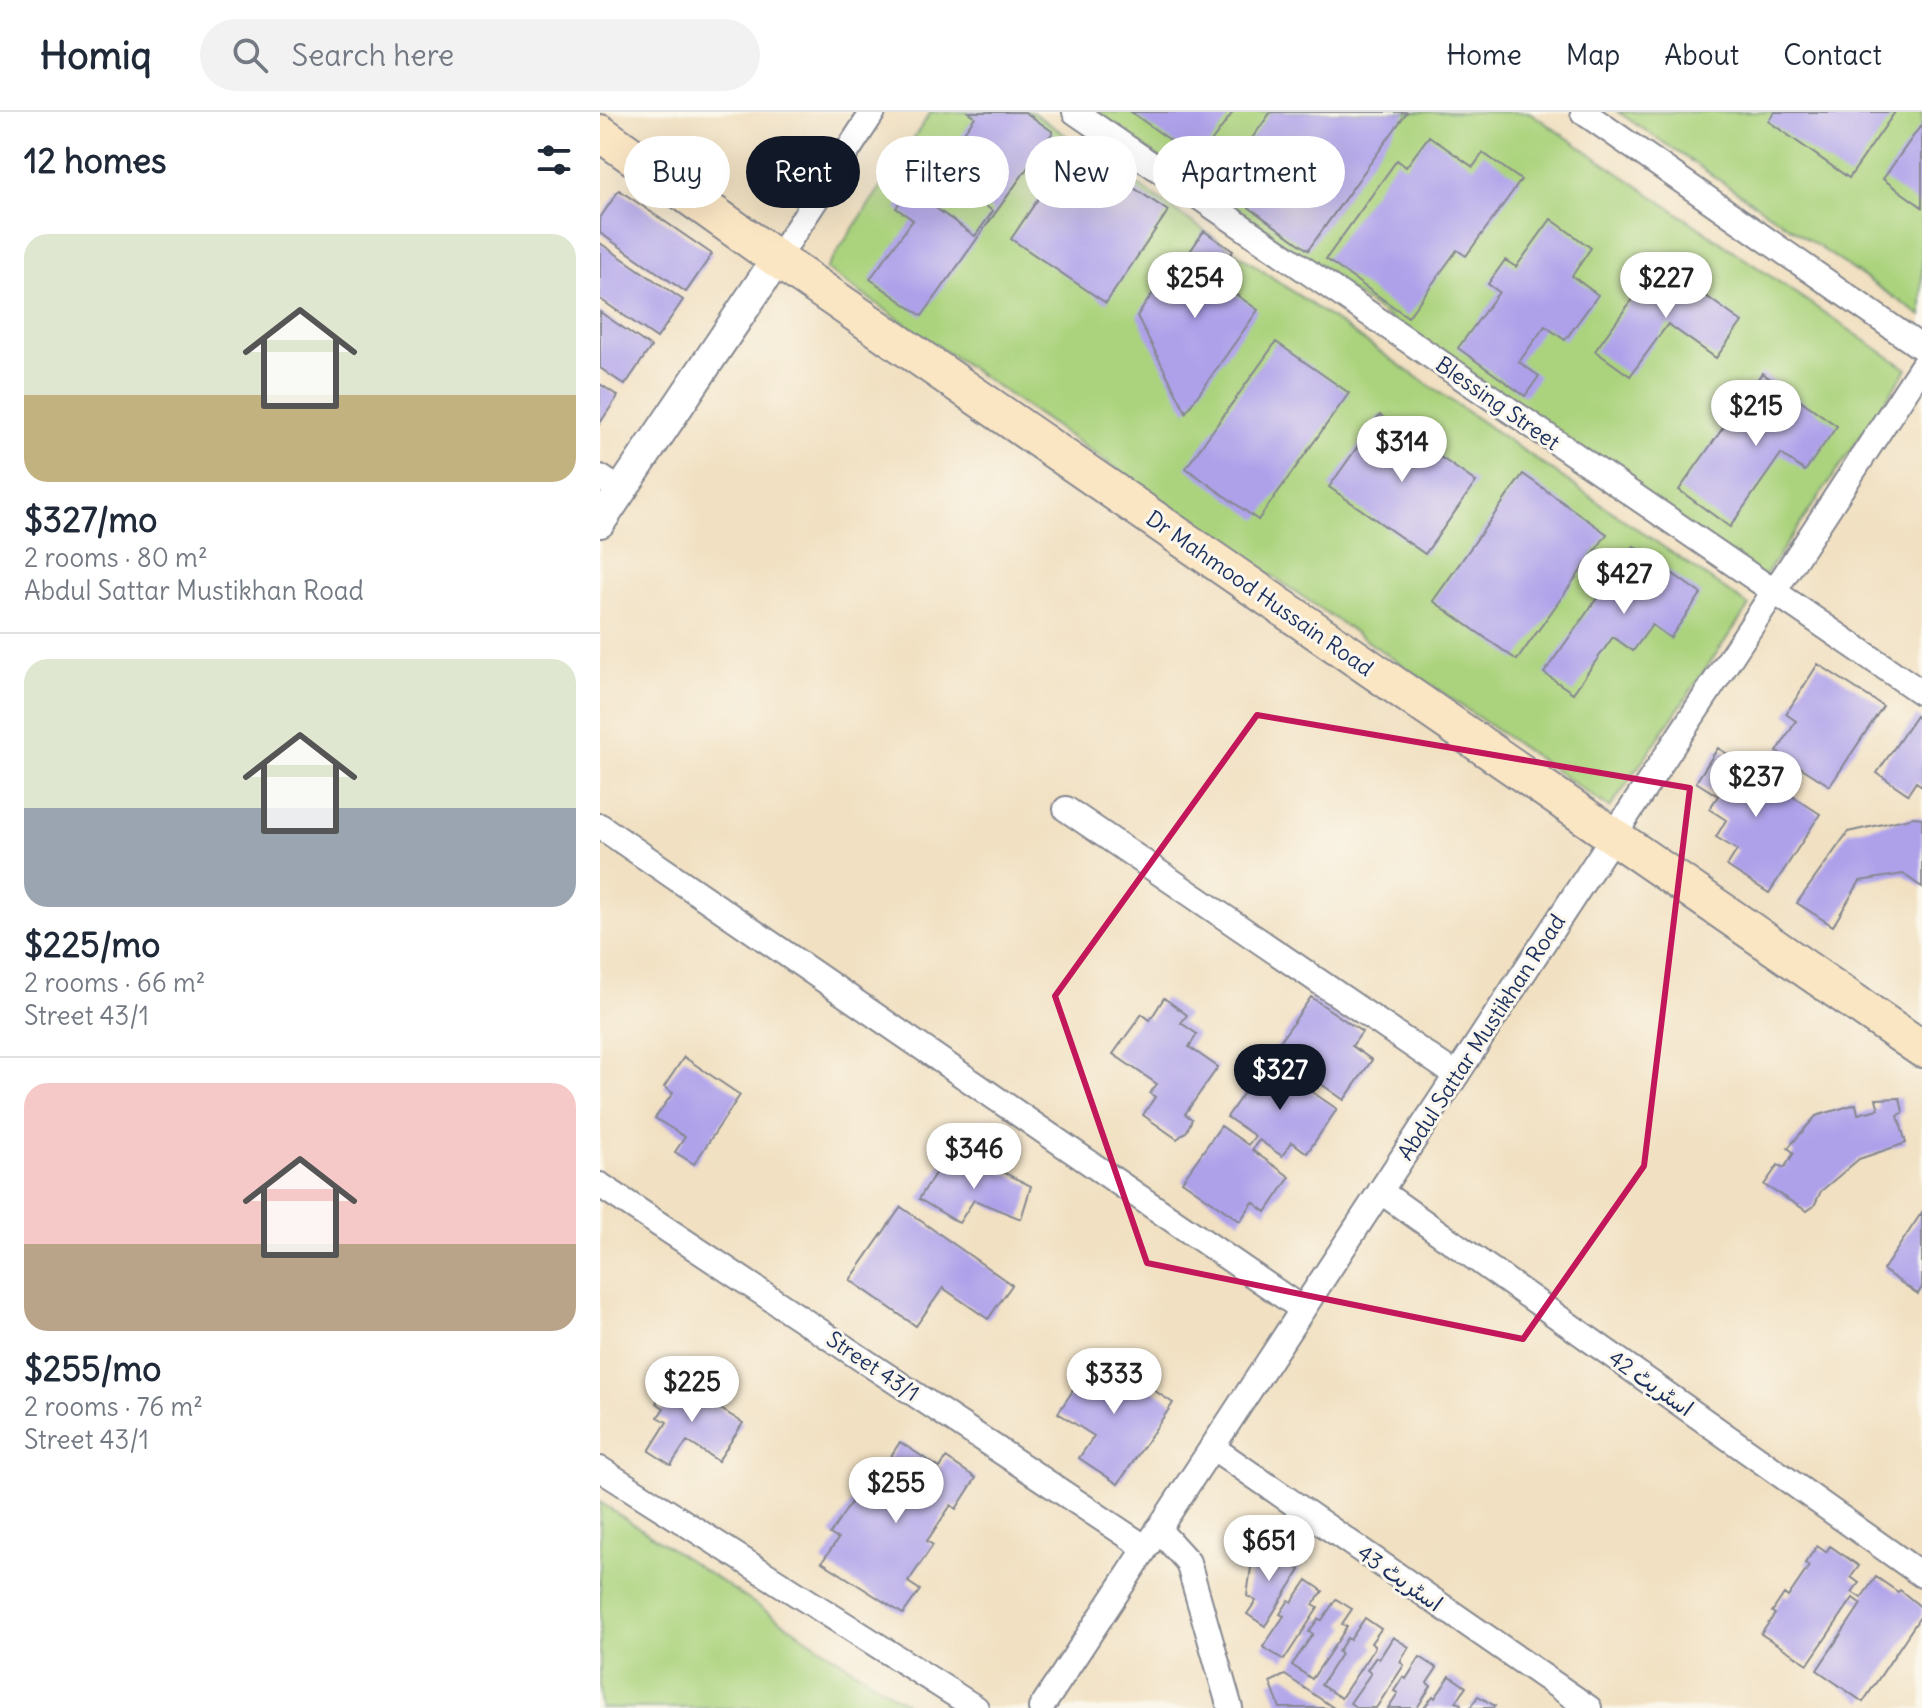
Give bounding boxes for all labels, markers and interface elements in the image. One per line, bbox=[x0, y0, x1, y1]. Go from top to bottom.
search box bbox=[200, 19, 760, 91]
text: Homiq bbox=[40, 32, 152, 79]
icon: search bbox=[228, 33, 272, 77]
text: Search here bbox=[292, 36, 454, 74]
text: Home bbox=[1446, 37, 1522, 73]
text: Map bbox=[1566, 37, 1620, 73]
text: About bbox=[1664, 37, 1739, 73]
text: Contact bbox=[1783, 37, 1882, 73]
chip: Buy bbox=[624, 136, 730, 208]
chip: Rent bbox=[746, 136, 860, 208]
chip: Filters bbox=[876, 136, 1009, 208]
chip: New bbox=[1025, 136, 1137, 208]
chip: Apartment bbox=[1153, 136, 1345, 208]
icon: filters bbox=[532, 138, 576, 182]
text: 12 homes bbox=[24, 139, 167, 182]
pin: $254 bbox=[1148, 252, 1242, 320]
pin: $227 bbox=[1619, 252, 1713, 320]
text: $254 bbox=[1166, 261, 1224, 294]
text: $227 bbox=[1638, 261, 1694, 294]
icon: home bbox=[228, 286, 372, 430]
street label: Blessing Street bbox=[1431, 350, 1565, 456]
pin: $215 bbox=[1709, 380, 1803, 448]
text: $215 bbox=[1729, 389, 1783, 422]
pin: $314 bbox=[1355, 416, 1449, 484]
text: $314 bbox=[1375, 425, 1429, 458]
text: $327/mo bbox=[24, 498, 157, 541]
street label: Dr Mahmood Hussain Road bbox=[1141, 504, 1379, 682]
text: 2 rooms · 80 m² bbox=[24, 541, 208, 574]
pin: $427 bbox=[1577, 548, 1671, 616]
text: $427 bbox=[1596, 557, 1652, 590]
text: Abdul Sattar Mustikhan Road bbox=[24, 574, 364, 607]
icon: home bbox=[228, 711, 372, 855]
pin: $237 bbox=[1709, 751, 1803, 819]
text: $237 bbox=[1728, 760, 1784, 793]
street label: Abdul Sattar Mustikhan Road bbox=[1391, 909, 1571, 1165]
text: $225/mo bbox=[24, 923, 160, 966]
text: 2 rooms · 66 m² bbox=[24, 966, 206, 999]
text: Street 43/1 bbox=[24, 999, 149, 1032]
pin: $327 bbox=[1233, 1044, 1327, 1112]
text: $327 bbox=[1252, 1053, 1308, 1086]
pin: $346 bbox=[927, 1123, 1021, 1191]
text: $346 bbox=[944, 1132, 1004, 1165]
icon: home bbox=[228, 1135, 372, 1279]
street label: Street 43/1 bbox=[821, 1325, 925, 1407]
street label: اسٹریٹ 42 bbox=[1603, 1344, 1699, 1422]
text: $255/mo bbox=[24, 1347, 161, 1390]
pin: $333 bbox=[1067, 1348, 1161, 1416]
pin: $225 bbox=[645, 1356, 739, 1424]
text: $333 bbox=[1085, 1357, 1143, 1390]
text: $225 bbox=[663, 1365, 721, 1398]
text: 2 rooms · 76 m² bbox=[24, 1390, 203, 1423]
text: Street 43/1 bbox=[24, 1423, 149, 1456]
pin: $255 bbox=[849, 1457, 943, 1525]
text: $255 bbox=[867, 1466, 925, 1499]
pin: $651 bbox=[1222, 1515, 1316, 1583]
text: $651 bbox=[1242, 1524, 1296, 1557]
street label: اسٹریٹ 43 bbox=[1352, 1539, 1448, 1617]

